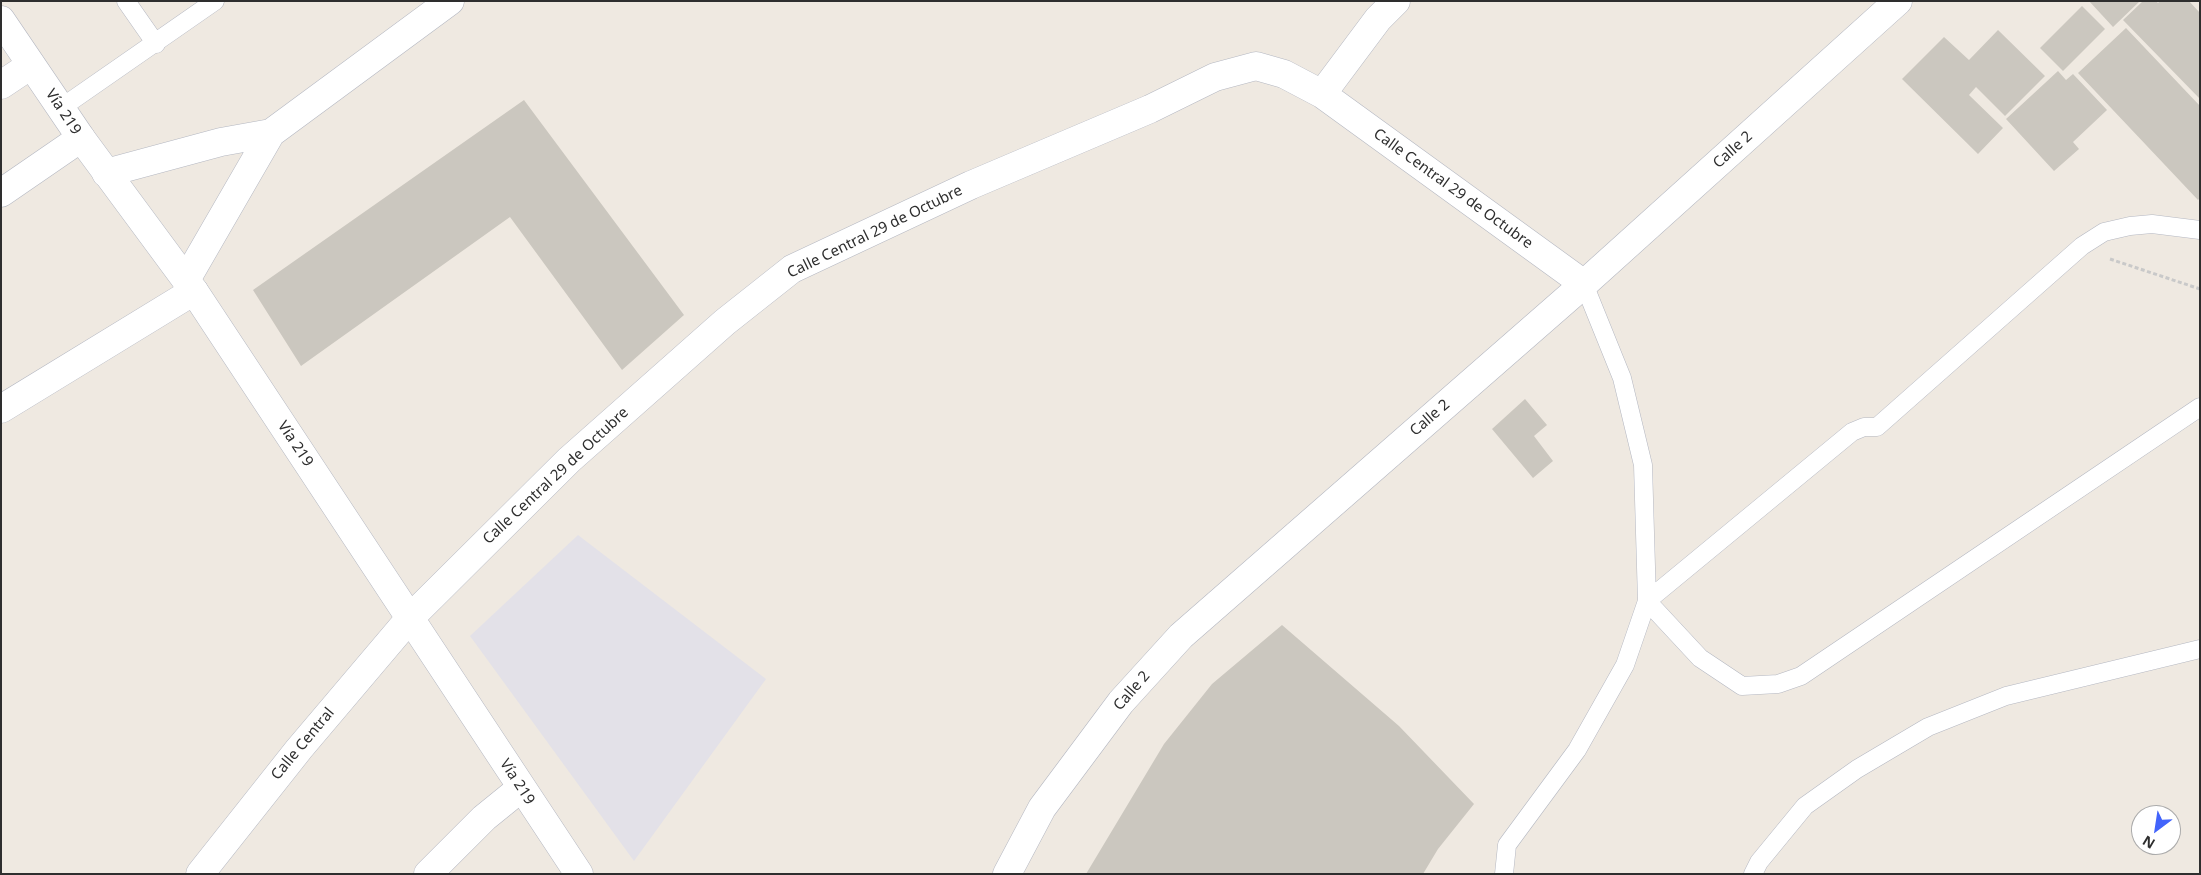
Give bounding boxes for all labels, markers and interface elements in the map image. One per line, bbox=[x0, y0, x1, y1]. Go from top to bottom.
street label: Vía 219 bbox=[41, 86, 85, 138]
street label: Calle Central 29 de Octubre bbox=[1370, 125, 1536, 253]
street label: Calle 2 bbox=[1710, 128, 1756, 172]
street label: Calle Central 29 de Octubre bbox=[785, 182, 965, 282]
street label: Calle 2 bbox=[1407, 396, 1453, 440]
street label: Calle Central 29 de Octubre bbox=[479, 404, 633, 548]
street label: Vía 219 bbox=[273, 418, 317, 470]
street label: Calle 2 bbox=[1110, 668, 1154, 714]
street label: Calle Central bbox=[268, 704, 338, 784]
street label: Vía 219 bbox=[496, 756, 538, 808]
north arrow bbox=[2131, 805, 2181, 855]
text: N bbox=[2139, 831, 2158, 854]

